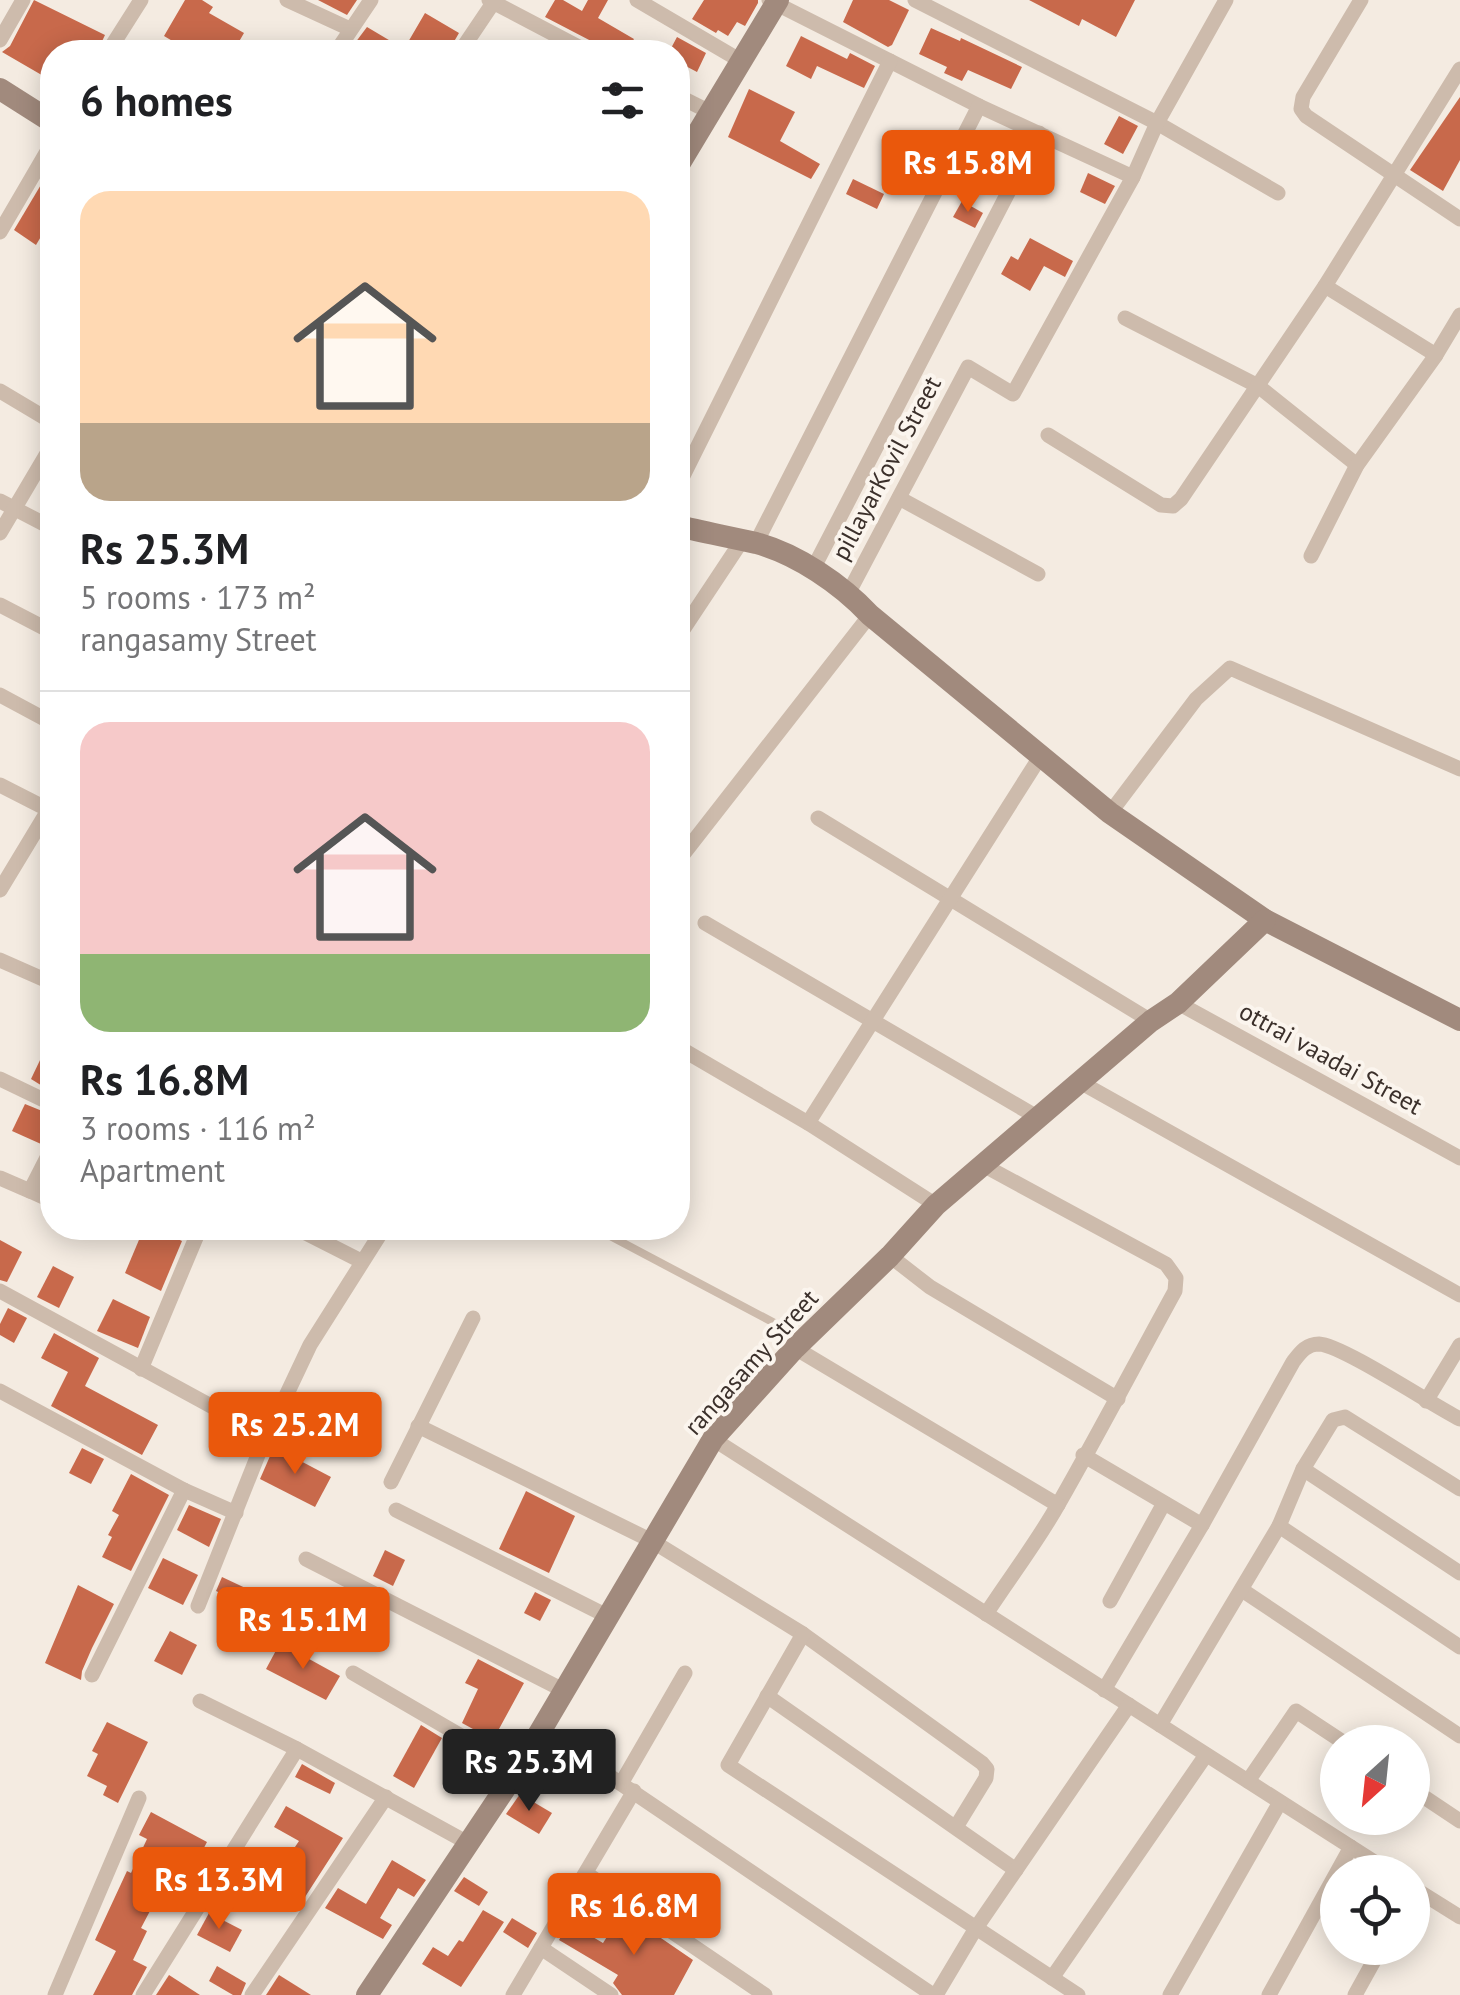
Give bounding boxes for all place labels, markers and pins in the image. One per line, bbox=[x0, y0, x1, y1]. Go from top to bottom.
pin: Rs 15.8M bbox=[865, 130, 1071, 215]
pin: Rs 25.2M bbox=[192, 1392, 398, 1477]
pin: Rs 15.1M bbox=[200, 1587, 406, 1672]
pin: Rs 25.3M bbox=[426, 1729, 632, 1814]
pin: Rs 13.3M bbox=[116, 1847, 322, 1932]
pin: Rs 16.8M bbox=[531, 1873, 737, 1958]

